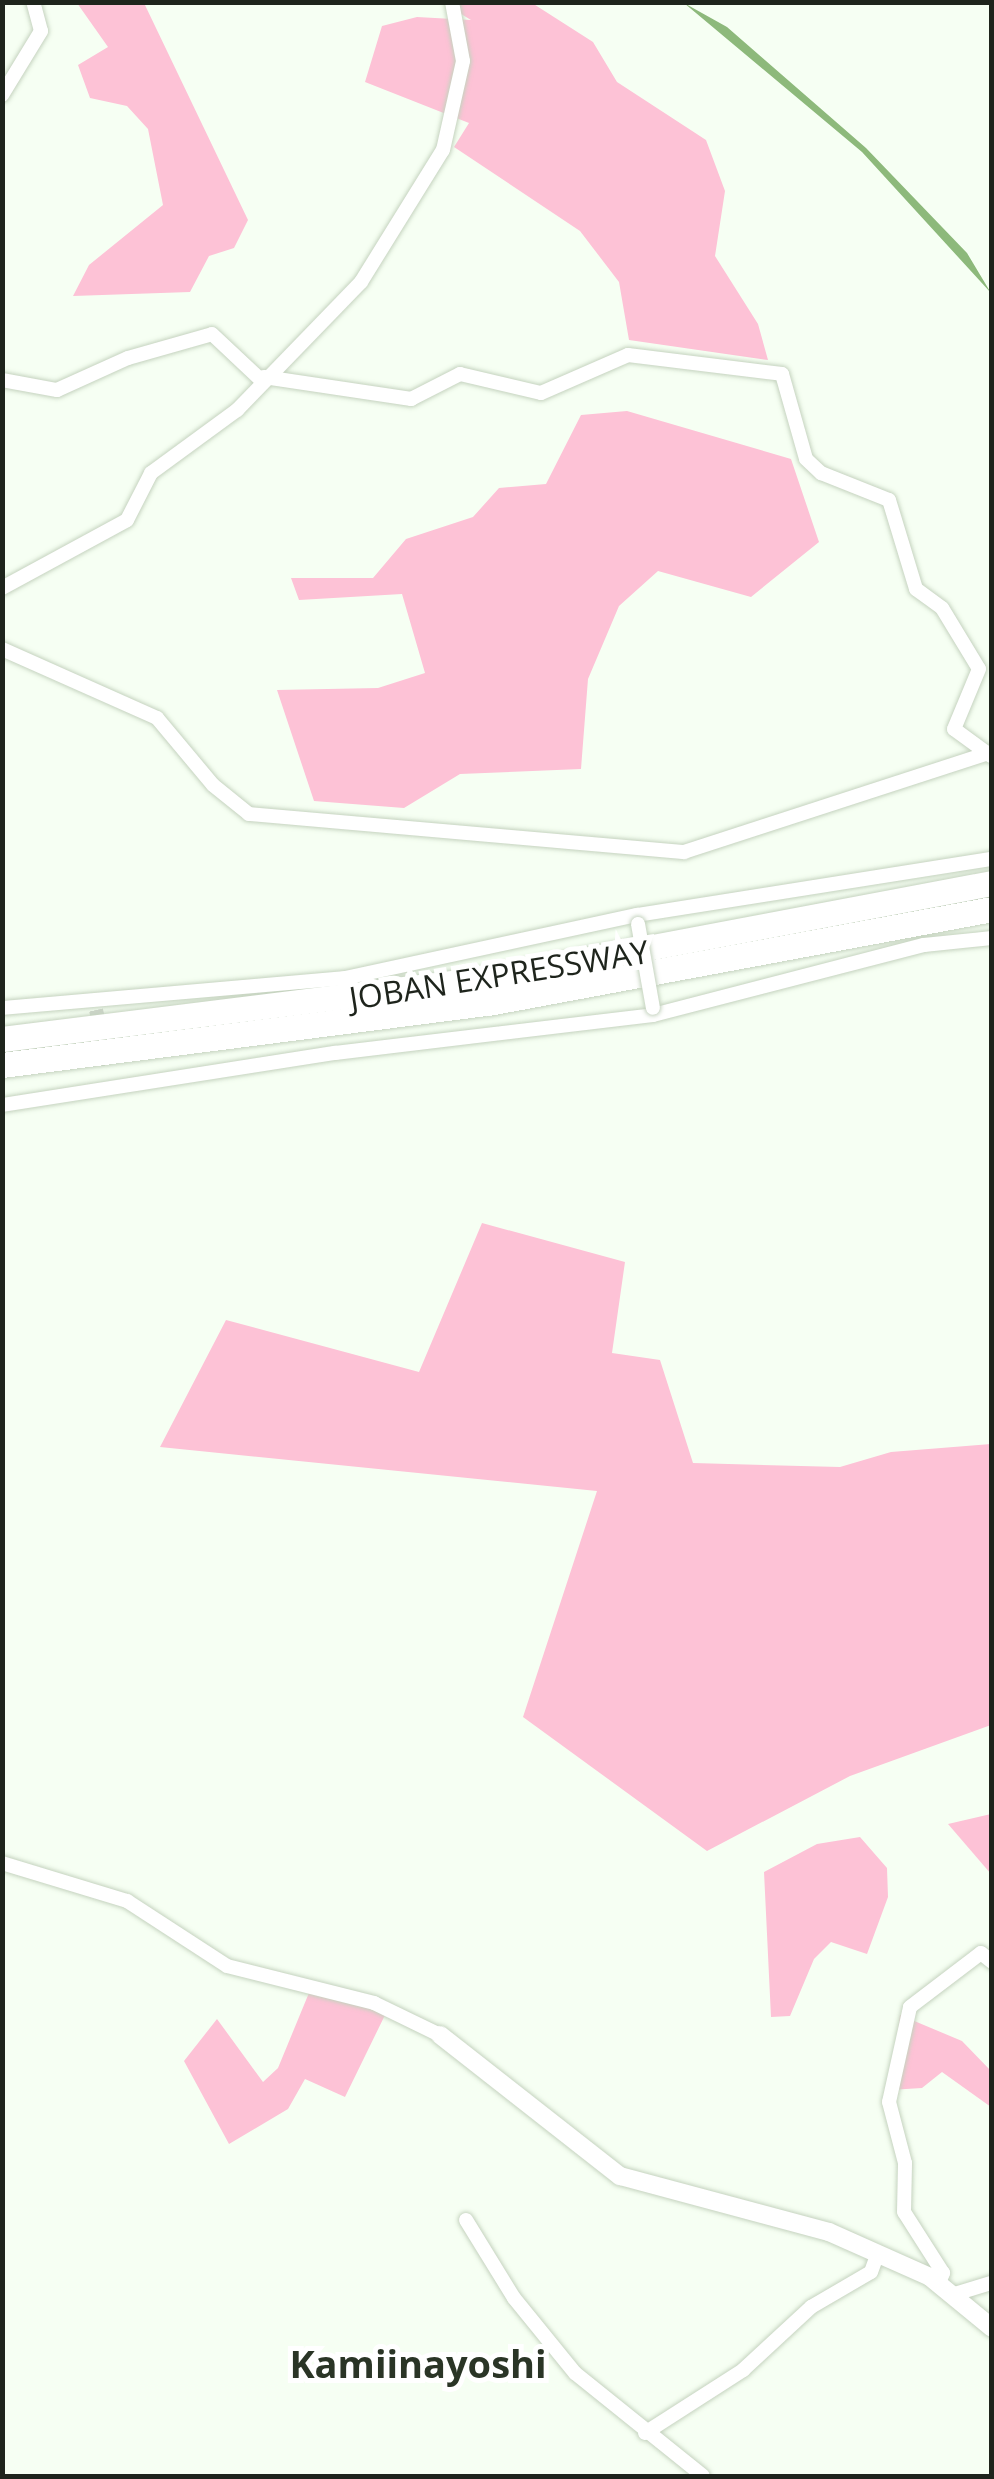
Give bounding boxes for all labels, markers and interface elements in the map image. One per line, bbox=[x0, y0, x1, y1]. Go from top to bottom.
street label: JOBAN EXPRESSWAY bbox=[347, 932, 651, 1018]
district label: Kamiinayoshi bbox=[289, 2341, 547, 2387]

